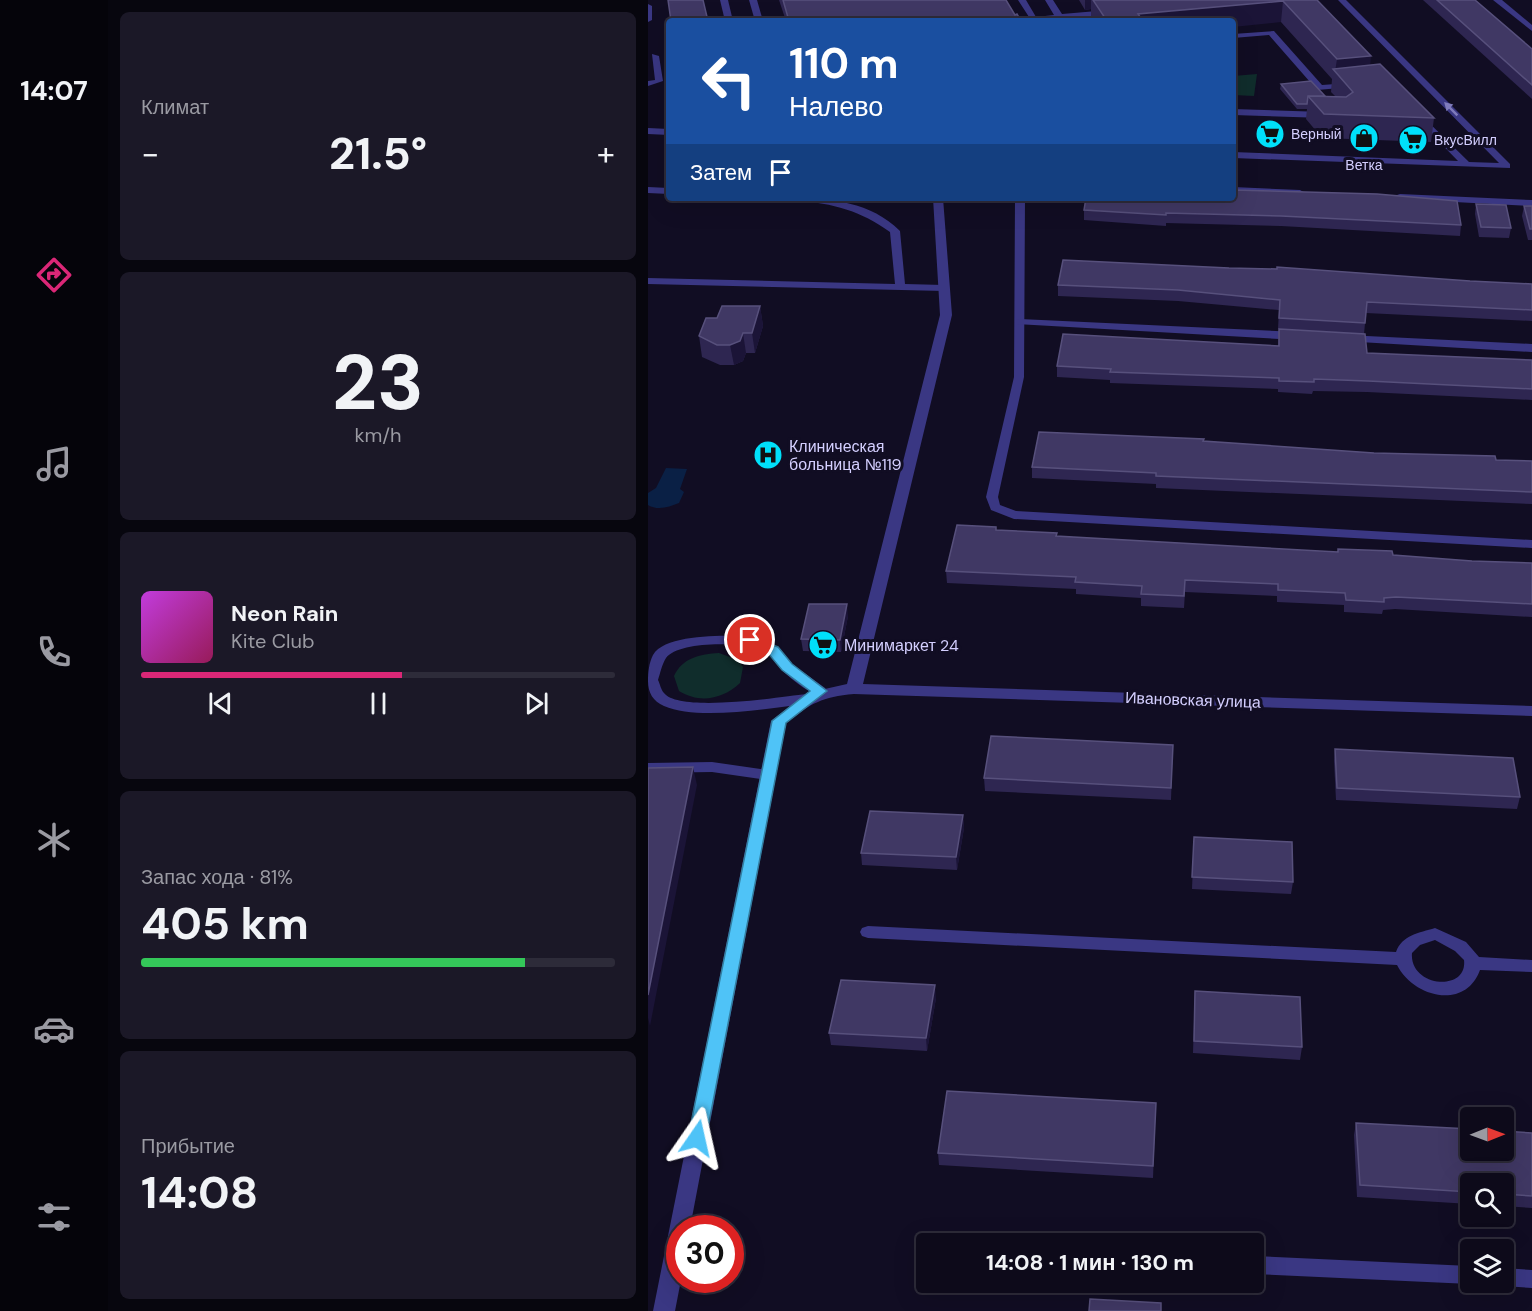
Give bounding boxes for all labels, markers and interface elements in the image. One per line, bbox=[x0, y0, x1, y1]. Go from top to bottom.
text: 110 m bbox=[789, 36, 899, 91]
icon: left bbox=[690, 42, 768, 120]
text: 14:07 bbox=[20, 73, 88, 108]
text: Налево bbox=[789, 89, 883, 124]
text: Климат bbox=[141, 94, 209, 120]
one-way arrow bbox=[1444, 103, 1458, 117]
supermarket icon: Верный bbox=[1254, 118, 1286, 150]
shop icon: Ветка bbox=[1348, 122, 1380, 154]
text: 21.5° bbox=[329, 124, 427, 183]
supermarket icon: ВкусВилл bbox=[1397, 124, 1429, 156]
place label: Верный bbox=[1291, 125, 1342, 143]
place label: ВкусВилл bbox=[1434, 131, 1497, 149]
text: − bbox=[141, 132, 159, 175]
text: + bbox=[597, 132, 615, 175]
icon: arrive bbox=[764, 156, 797, 189]
place label: Ветка bbox=[1345, 156, 1383, 174]
text: Затем bbox=[690, 158, 752, 187]
icon: directions bbox=[33, 254, 75, 296]
text: 23 bbox=[332, 332, 424, 433]
text: km/h bbox=[354, 422, 402, 448]
place label: Клиническая больница №119 bbox=[789, 436, 902, 475]
hospital icon: Клиническая больница №119 bbox=[752, 439, 784, 471]
icon: music bbox=[33, 443, 75, 485]
text: Neon Rain bbox=[231, 599, 338, 628]
pin bbox=[724, 614, 775, 665]
icon: arrive bbox=[733, 623, 766, 656]
text: Kite Club bbox=[231, 628, 315, 654]
supermarket icon: Минимаркет 24 bbox=[807, 629, 839, 661]
icon: phone bbox=[33, 631, 75, 673]
place label: Минимаркет 24 bbox=[844, 635, 959, 656]
icon: previous bbox=[204, 687, 237, 720]
icon: pause bbox=[362, 687, 395, 720]
icon: next bbox=[520, 687, 553, 720]
street label: Ивановская улица bbox=[1125, 687, 1261, 713]
icon: climate bbox=[33, 819, 75, 861]
text: Запас хода · 81% bbox=[141, 864, 293, 890]
text: 405 km bbox=[141, 894, 309, 953]
icon: car bbox=[33, 1008, 75, 1050]
position arrow bbox=[665, 1106, 729, 1170]
north arrow bbox=[1460, 1107, 1514, 1161]
map controls bbox=[1460, 1107, 1514, 1293]
text: Прибытие bbox=[141, 1133, 235, 1159]
text: 14:08 bbox=[141, 1163, 258, 1222]
button: search bbox=[1460, 1173, 1514, 1227]
icon: filters bbox=[33, 1196, 75, 1238]
speed limit sign: 30 bbox=[666, 1215, 744, 1293]
button: layers bbox=[1460, 1239, 1514, 1293]
text: 14:08 · 1 мин · 130 m bbox=[986, 1248, 1194, 1277]

